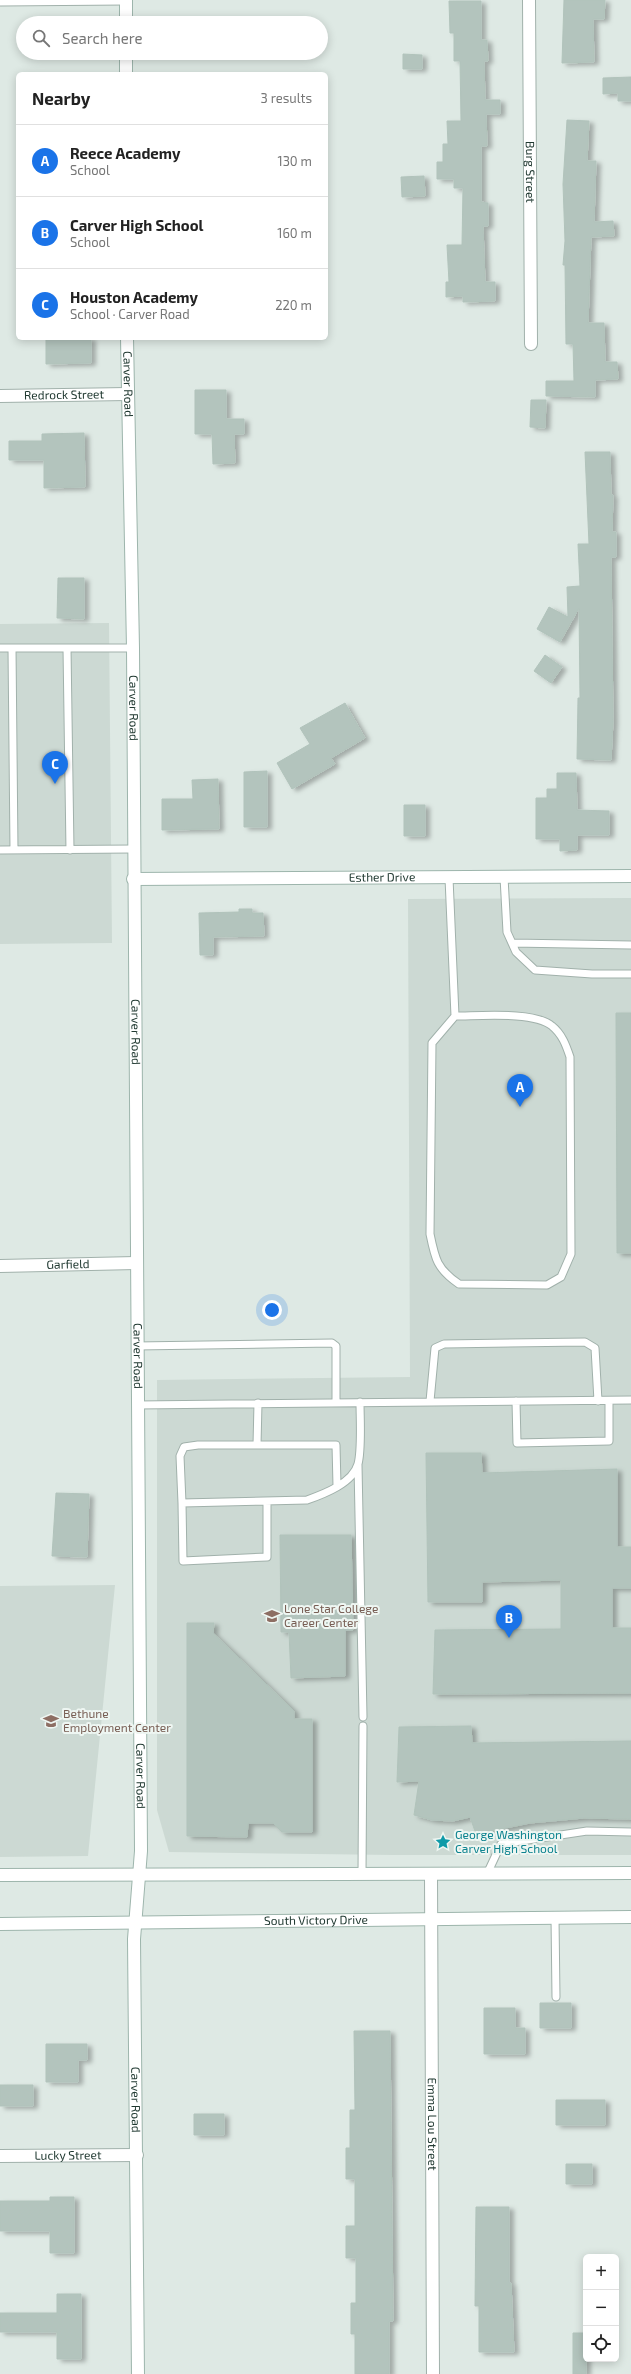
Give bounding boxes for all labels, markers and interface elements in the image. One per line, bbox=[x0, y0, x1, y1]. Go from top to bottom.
search box bbox=[16, 16, 328, 60]
icon: search bbox=[30, 27, 52, 49]
text: Search here bbox=[62, 29, 143, 47]
text: Nearby bbox=[32, 88, 90, 108]
text: 3 results bbox=[261, 90, 312, 106]
street label: Burg Street bbox=[524, 141, 538, 203]
text: Reece Academy bbox=[70, 144, 181, 162]
text: A bbox=[41, 153, 49, 169]
text: 130 m bbox=[277, 153, 312, 169]
text: School bbox=[70, 162, 110, 178]
text: Carver High School bbox=[70, 216, 203, 234]
text: B bbox=[41, 225, 49, 241]
text: 160 m bbox=[277, 225, 312, 241]
text: School bbox=[70, 234, 110, 250]
text: Houston Academy bbox=[70, 288, 198, 306]
text: C bbox=[41, 297, 49, 313]
text: 220 m bbox=[275, 297, 312, 313]
text: School · Carver Road bbox=[70, 306, 190, 322]
street label: Carver Road bbox=[121, 351, 137, 417]
street label: Redrock Street bbox=[24, 386, 105, 402]
street label: Carver Road bbox=[127, 675, 142, 741]
pin: C bbox=[42, 751, 68, 784]
street label: Esther Drive bbox=[349, 869, 415, 884]
street label: Carver Road bbox=[129, 999, 144, 1065]
pin: A bbox=[507, 1074, 533, 1107]
street label: Garfield bbox=[46, 1256, 90, 1271]
your location bbox=[262, 1300, 282, 1320]
street label: Carver Road bbox=[131, 1323, 146, 1389]
place label: Lone Star College Career Center bbox=[284, 1601, 378, 1629]
pin: B bbox=[496, 1605, 522, 1638]
school or university icon: Lone Star College Career Center bbox=[263, 1607, 281, 1625]
place label: Bethune Employment Center bbox=[63, 1706, 171, 1734]
school or university icon: Bethune Employment Center bbox=[42, 1712, 60, 1730]
street label: Carver Road bbox=[134, 1743, 149, 1809]
place label: George Washington Carver High School bbox=[455, 1827, 562, 1855]
place icon: George Washington Carver High School bbox=[434, 1833, 452, 1851]
street label: South Victory Drive bbox=[264, 1912, 368, 1927]
street label: Carver Road bbox=[129, 2067, 144, 2133]
street label: Emma Lou Street bbox=[426, 2077, 440, 2171]
street label: Lucky Street bbox=[34, 2147, 102, 2162]
map controls bbox=[583, 2254, 619, 2362]
button: + bbox=[583, 2254, 619, 2290]
button: − bbox=[583, 2290, 619, 2326]
button: locate bbox=[583, 2326, 619, 2362]

